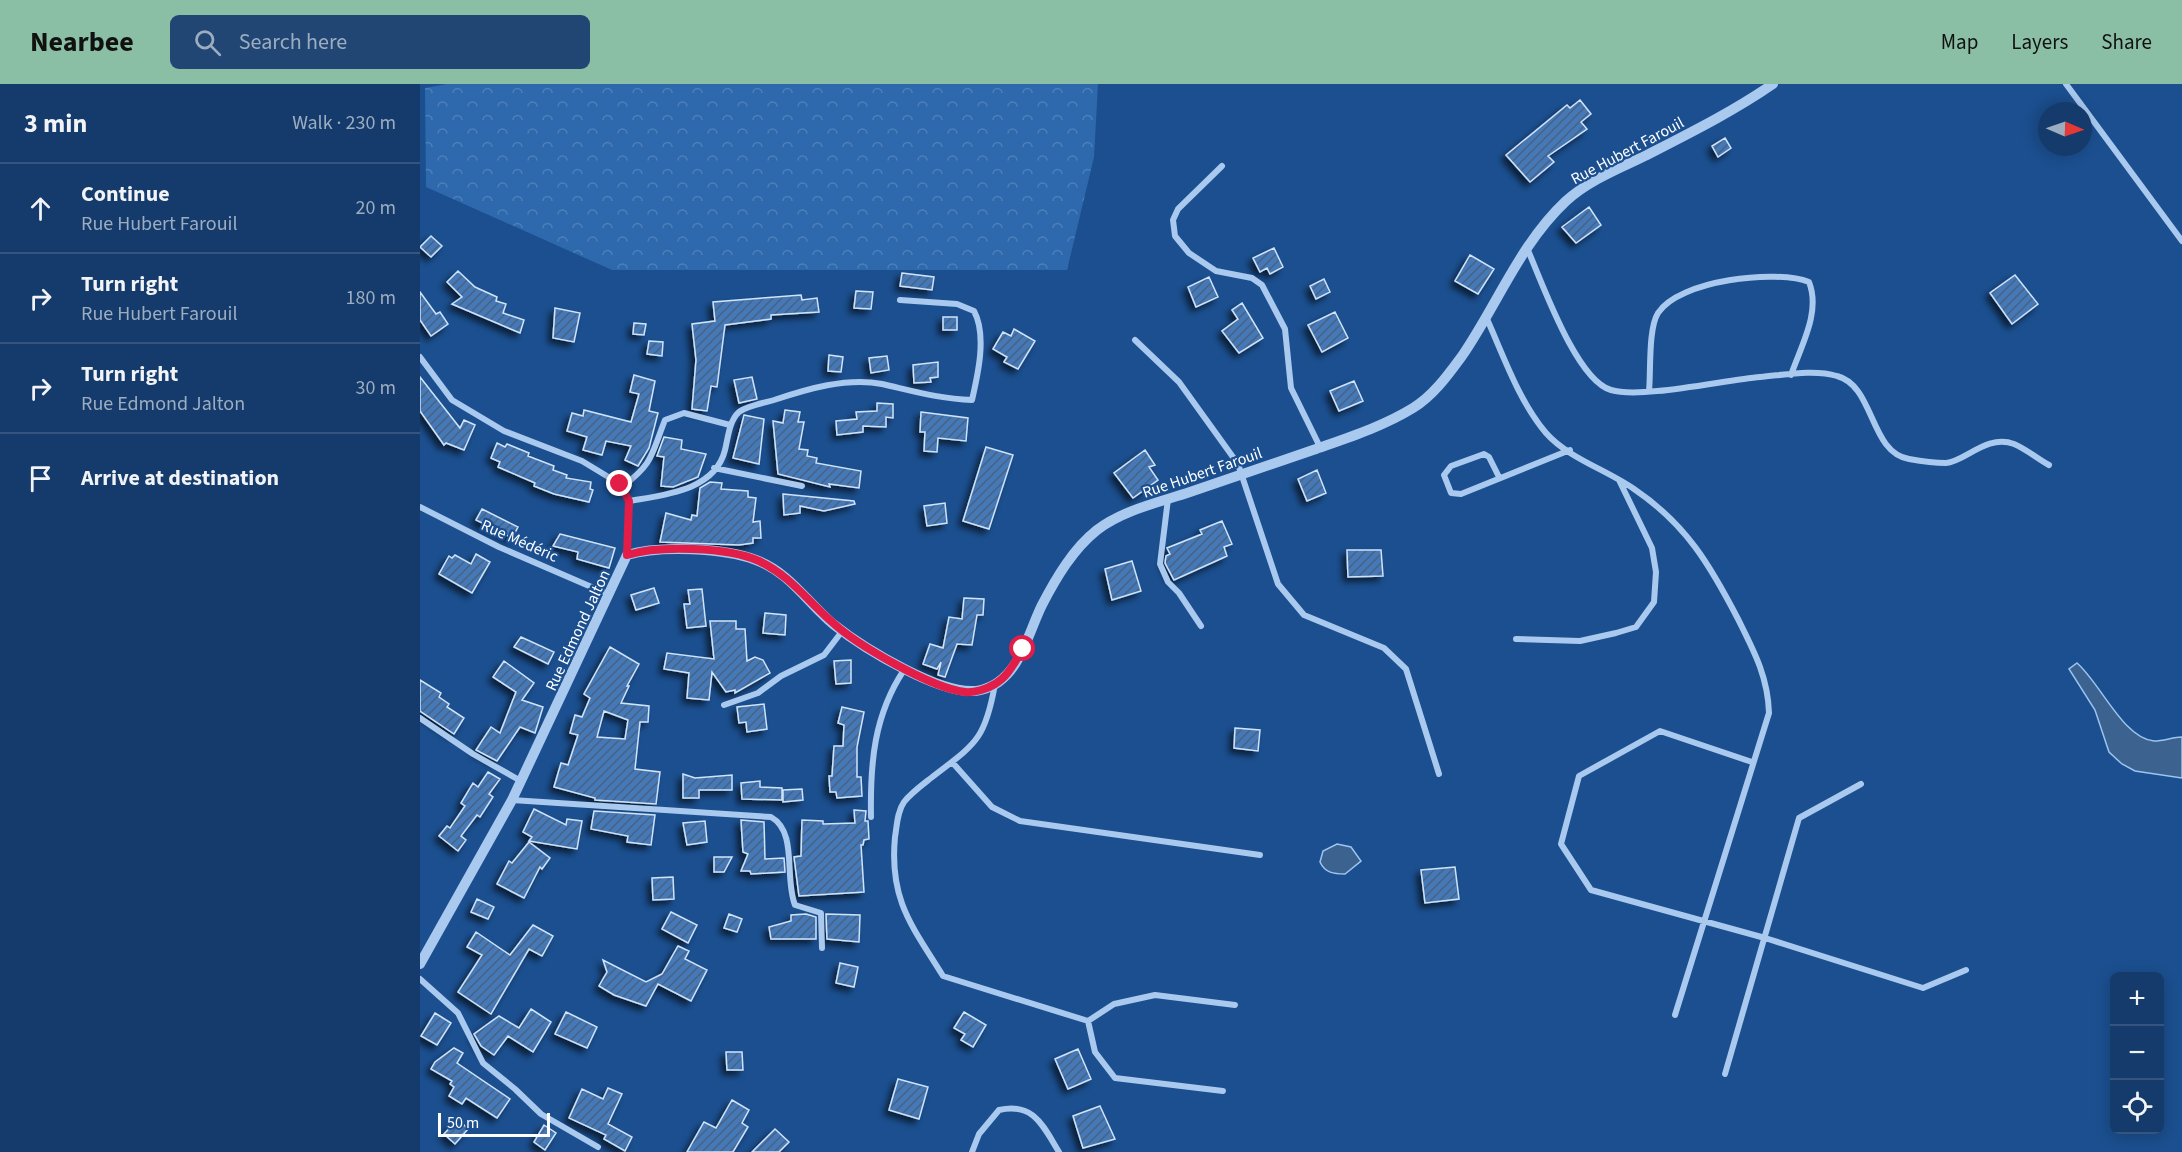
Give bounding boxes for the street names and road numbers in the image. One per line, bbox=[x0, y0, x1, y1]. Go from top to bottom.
street label: Rue Hubert Farouil bbox=[1567, 112, 1688, 190]
street label: Rue Hubert Farouil bbox=[1140, 442, 1265, 504]
street label: Rue Médéric bbox=[478, 514, 562, 568]
street label: Rue Edmond Jalton bbox=[540, 566, 616, 695]

